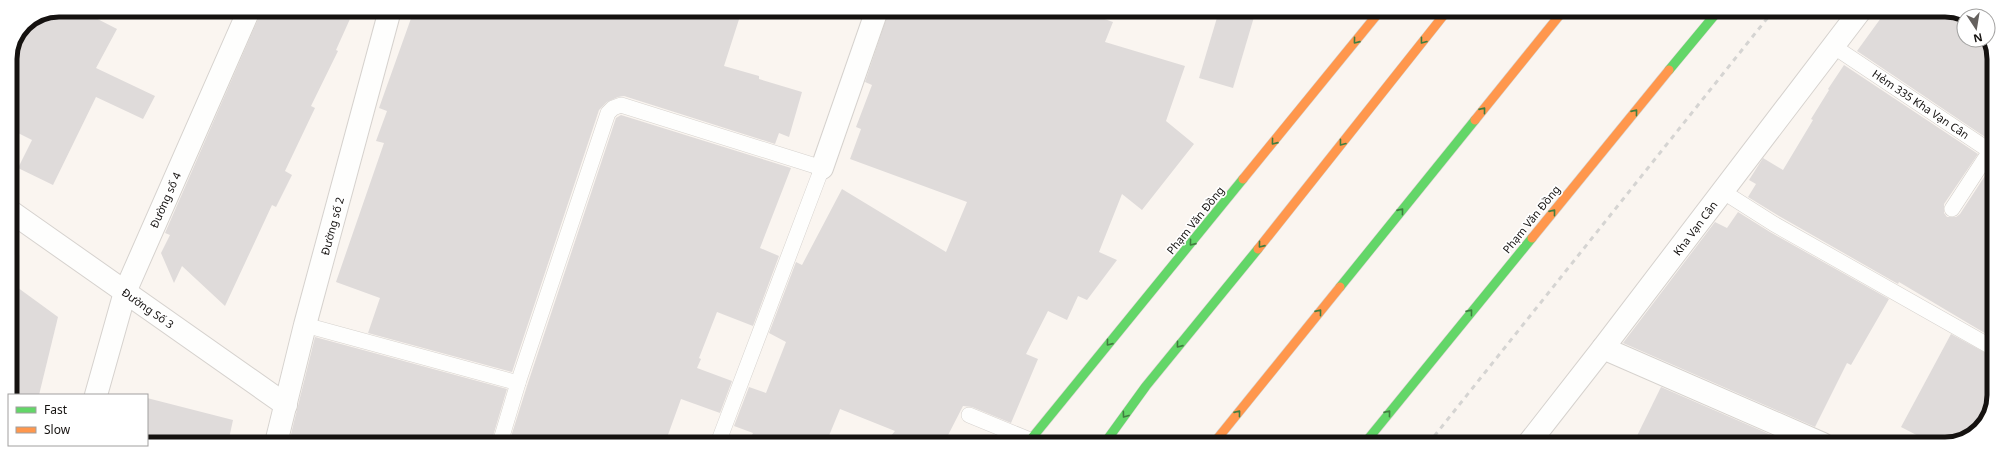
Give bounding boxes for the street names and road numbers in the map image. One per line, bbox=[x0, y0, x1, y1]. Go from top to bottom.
street label: Hẻm 335 Kha Vạn Cân bbox=[1870, 66, 1972, 142]
street label: Đường số 4 bbox=[146, 169, 184, 230]
street label: Phạm Văn Đồng bbox=[1499, 182, 1563, 256]
street label: Phạm Văn Đồng bbox=[1163, 183, 1227, 257]
street label: Đường số 2 bbox=[317, 195, 347, 257]
street label: Kha Vạn Cân bbox=[1670, 198, 1720, 258]
street label: Đường Số 3 bbox=[119, 285, 177, 331]

